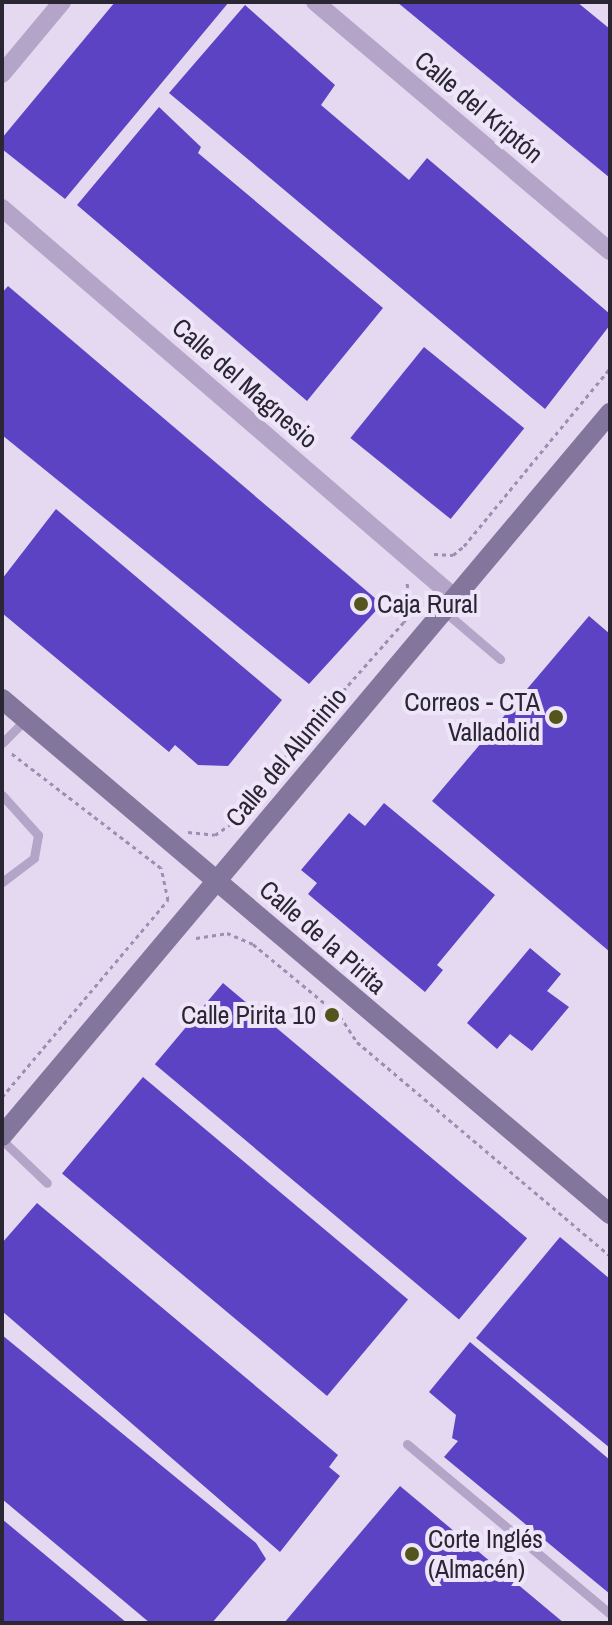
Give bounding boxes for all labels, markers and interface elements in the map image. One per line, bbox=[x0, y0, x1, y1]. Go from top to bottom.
street label: Calle del Kriptón bbox=[409, 44, 549, 170]
street label: Calle del Magnesio bbox=[166, 311, 324, 455]
place label: Caja Rural bbox=[377, 588, 478, 620]
marker: Caja Rural bbox=[352, 595, 370, 613]
street label: Calle del Aluminio bbox=[218, 681, 354, 833]
place label: Correos - CTA Valladolid bbox=[404, 686, 540, 748]
marker: Correos - CTA Valladolid bbox=[547, 708, 565, 726]
street label: Calle de la Pirita bbox=[253, 874, 393, 1000]
place label: Calle Pirita 10 bbox=[181, 999, 316, 1031]
marker: Calle Pirita 10 bbox=[323, 1006, 341, 1024]
place label: Corte Inglés (Almacén) bbox=[428, 1523, 543, 1584]
marker: Corte Inglés (Almacén) bbox=[403, 1545, 421, 1563]

